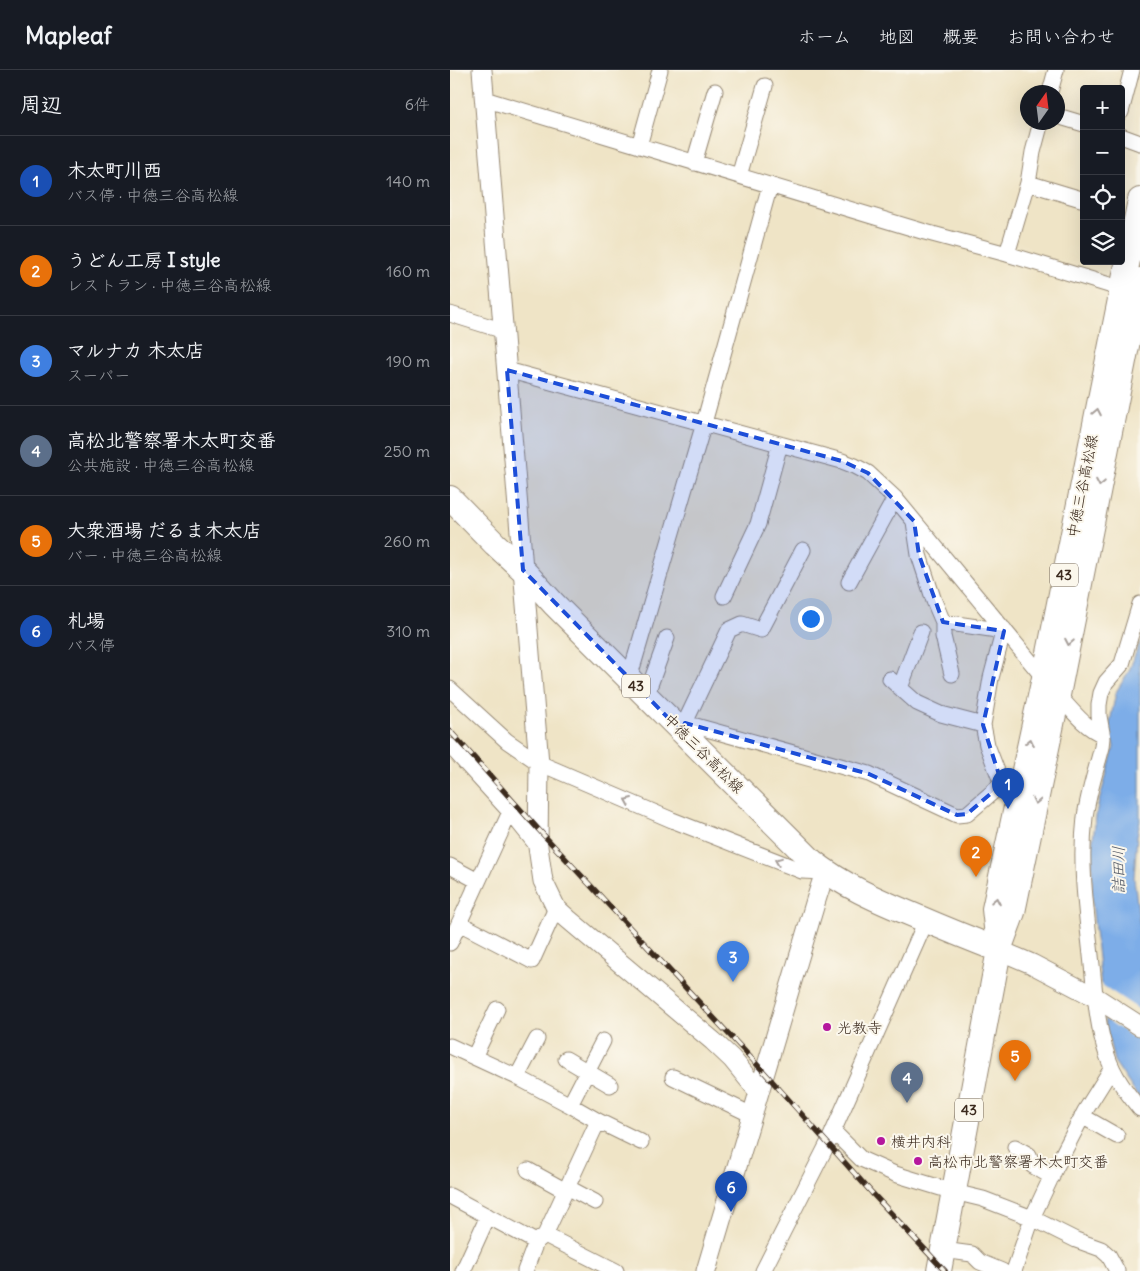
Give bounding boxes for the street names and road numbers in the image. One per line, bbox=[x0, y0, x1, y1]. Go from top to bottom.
street label: 中徳三谷高松線 bbox=[1063, 433, 1101, 539]
road number: 43 bbox=[1050, 564, 1078, 586]
road number: 43 bbox=[622, 674, 650, 698]
street label: 中徳三谷高松線 bbox=[660, 709, 748, 797]
road number: 43 bbox=[955, 1098, 983, 1122]

